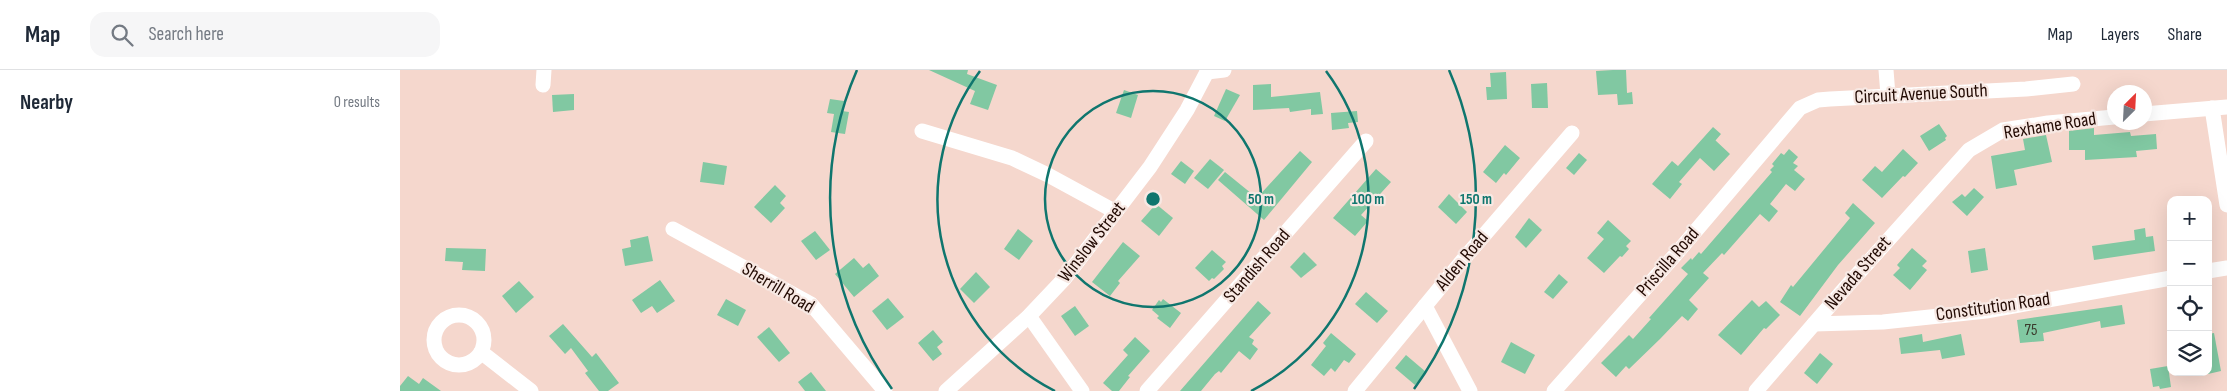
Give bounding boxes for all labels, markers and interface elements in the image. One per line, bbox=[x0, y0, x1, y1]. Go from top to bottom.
search box bbox=[90, 12, 440, 57]
text: Map bbox=[25, 20, 60, 49]
icon: search bbox=[108, 21, 136, 49]
text: Search here bbox=[148, 23, 224, 46]
text: Map bbox=[2048, 24, 2073, 45]
text: Layers bbox=[2101, 24, 2140, 45]
text: Share bbox=[2168, 24, 2202, 45]
street label: Circuit Avenue South bbox=[1854, 79, 1988, 109]
north arrow bbox=[2107, 85, 2152, 130]
text: Nearby bbox=[20, 90, 73, 115]
text: 0 results bbox=[334, 93, 380, 112]
street label: Rexhame Road bbox=[2002, 107, 2098, 145]
centre of rings bbox=[1144, 190, 1162, 208]
text: 50 m bbox=[1248, 190, 1274, 209]
text: 100 m bbox=[1352, 190, 1384, 209]
text: 150 m bbox=[1460, 190, 1492, 209]
map controls bbox=[2167, 196, 2212, 376]
button: + bbox=[2167, 196, 2212, 241]
street label: Winslow Street bbox=[1053, 197, 1131, 287]
street label: Priscilla Road bbox=[1632, 223, 1704, 301]
street label: Standish Road bbox=[1219, 224, 1295, 308]
street label: Alden Road bbox=[1430, 227, 1493, 296]
street label: Nevada Street bbox=[1820, 231, 1896, 314]
button: − bbox=[2167, 241, 2212, 286]
street label: Sherrill Road bbox=[738, 258, 818, 318]
button: locate bbox=[2167, 286, 2212, 331]
street label: Constitution Road bbox=[1934, 288, 2052, 326]
house number: 75 bbox=[2025, 321, 2037, 340]
button: layers bbox=[2167, 331, 2212, 376]

